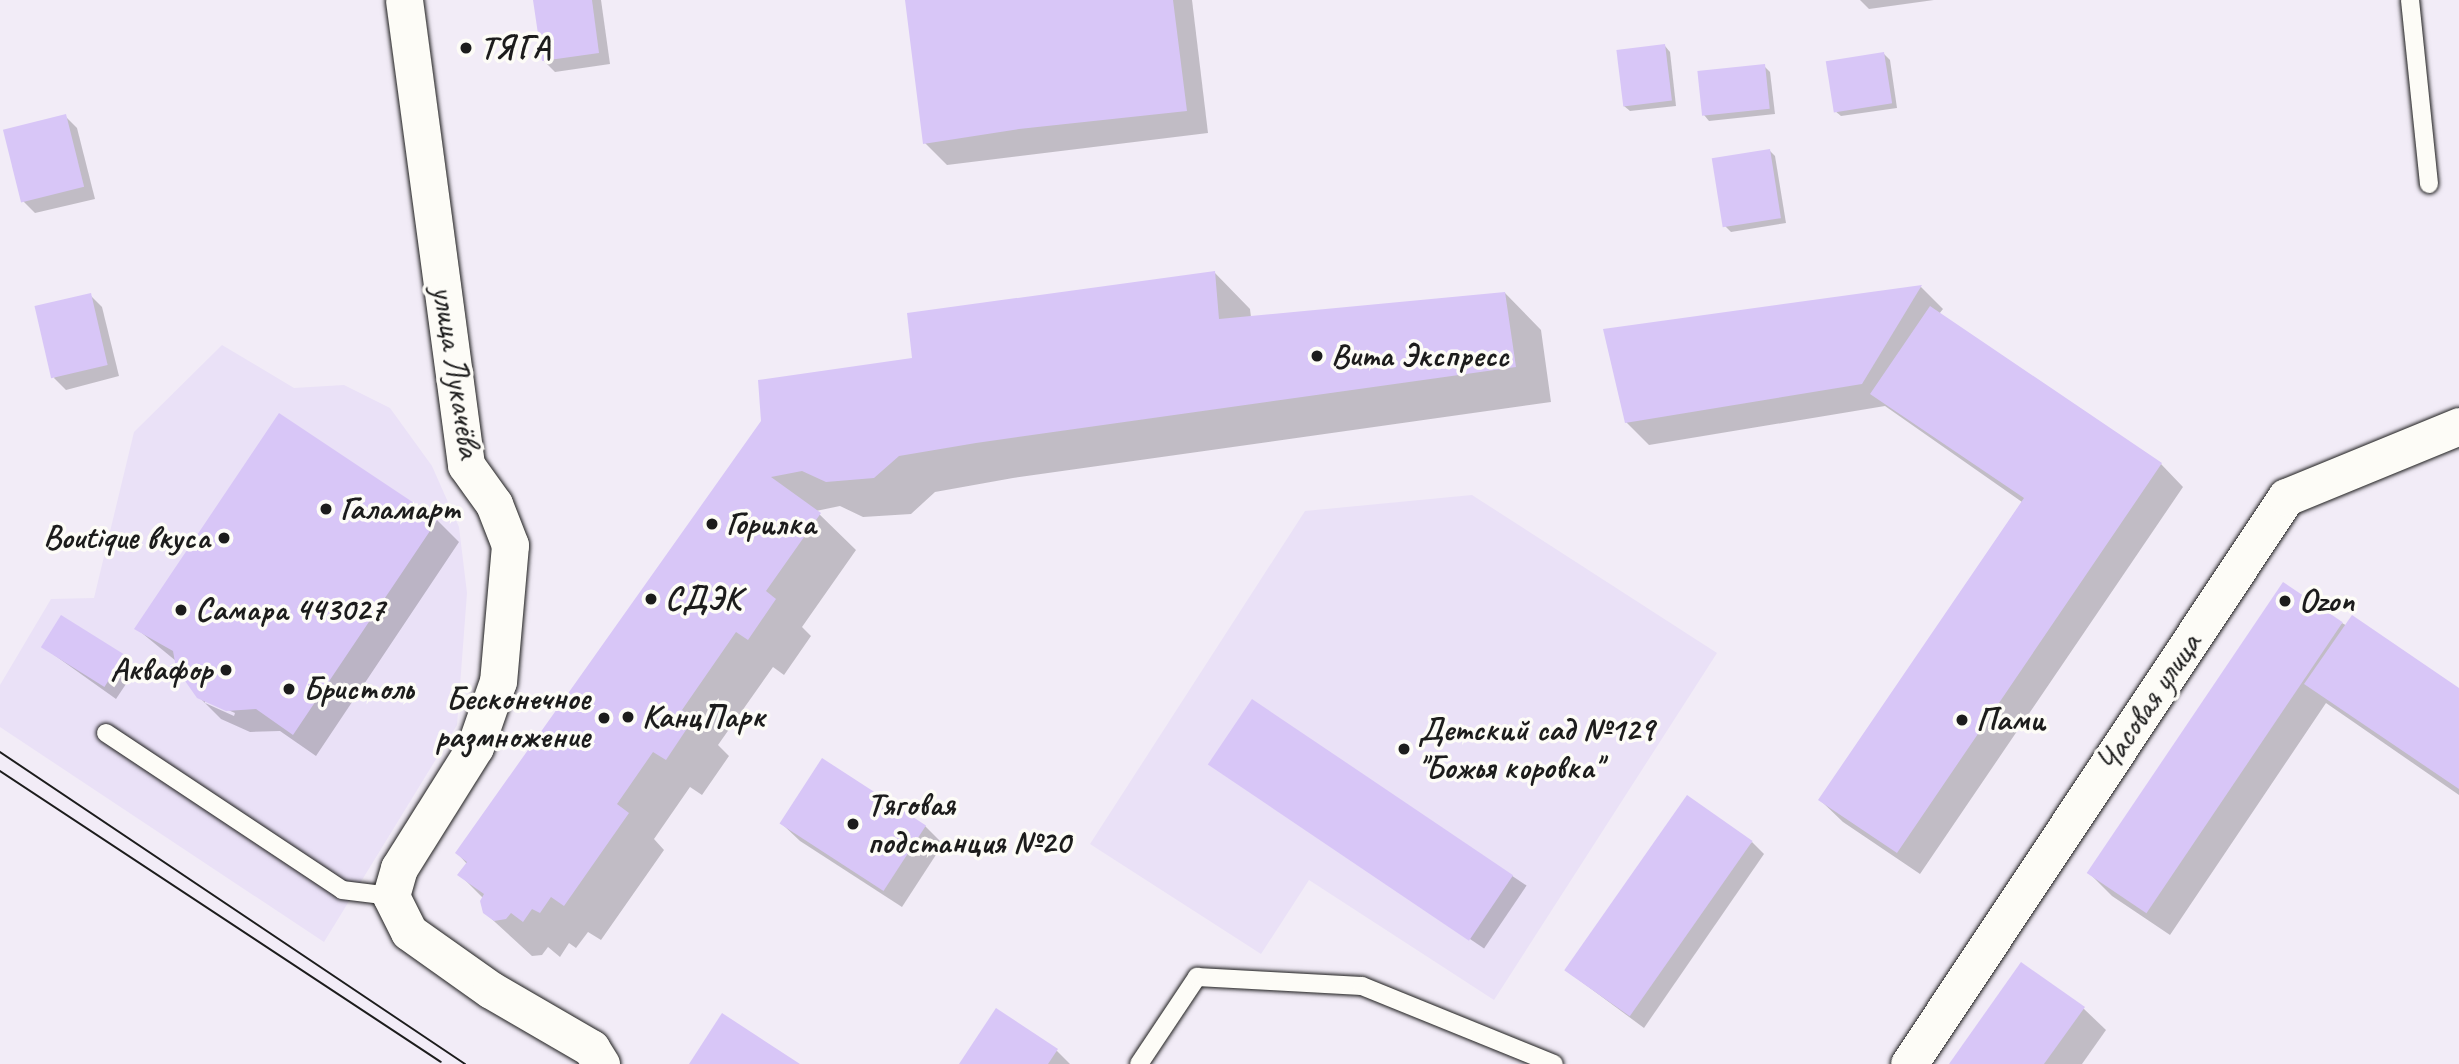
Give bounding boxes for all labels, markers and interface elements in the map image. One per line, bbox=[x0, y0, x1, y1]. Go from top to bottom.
place label: ТЯГА bbox=[480, 28, 550, 68]
marker: ТЯГА bbox=[458, 40, 474, 56]
street label: улица Лукачёва bbox=[423, 282, 489, 462]
place label: Вита Экспресс bbox=[1331, 336, 1506, 376]
marker: Вита Экспресс bbox=[1309, 348, 1325, 364]
place label: Галамарт bbox=[340, 489, 459, 529]
marker: Галамарт bbox=[318, 501, 334, 517]
place label: Горилка bbox=[726, 504, 815, 544]
marker: Горилка bbox=[704, 516, 720, 532]
place label: Boutique вкуса bbox=[43, 518, 210, 558]
marker: Boutique вкуса bbox=[216, 530, 232, 546]
place label: СДЭК bbox=[665, 579, 741, 619]
place label: Ozon bbox=[2299, 581, 2354, 621]
place label: Самара 443027 bbox=[195, 590, 384, 630]
marker: СДЭК bbox=[643, 591, 659, 607]
marker: Ozon bbox=[2277, 593, 2293, 609]
marker: Самара 443027 bbox=[173, 602, 189, 618]
street label: Часовая улица bbox=[2087, 625, 2211, 781]
place label: Аквафор bbox=[110, 650, 212, 690]
marker: Аквафор bbox=[218, 662, 234, 678]
place label: Бристоль bbox=[303, 669, 413, 709]
place label: Бесконечное размножение bbox=[435, 679, 590, 757]
marker: Бристоль bbox=[281, 681, 297, 697]
place label: КанцПарк bbox=[642, 697, 764, 737]
place label: Пами bbox=[1976, 700, 2045, 740]
marker: КанцПарк bbox=[620, 709, 636, 725]
marker: Бесконечное размножение bbox=[596, 710, 612, 726]
place label: Детский сад №129 "Божья коровка" bbox=[1418, 710, 1654, 788]
marker: Пами bbox=[1954, 712, 1970, 728]
marker: Детский сад №129 "Божья коровка" bbox=[1396, 741, 1412, 757]
place label: Тяговая подстанция №20 bbox=[867, 785, 1070, 863]
marker: Тяговая подстанция №20 bbox=[845, 816, 861, 832]

